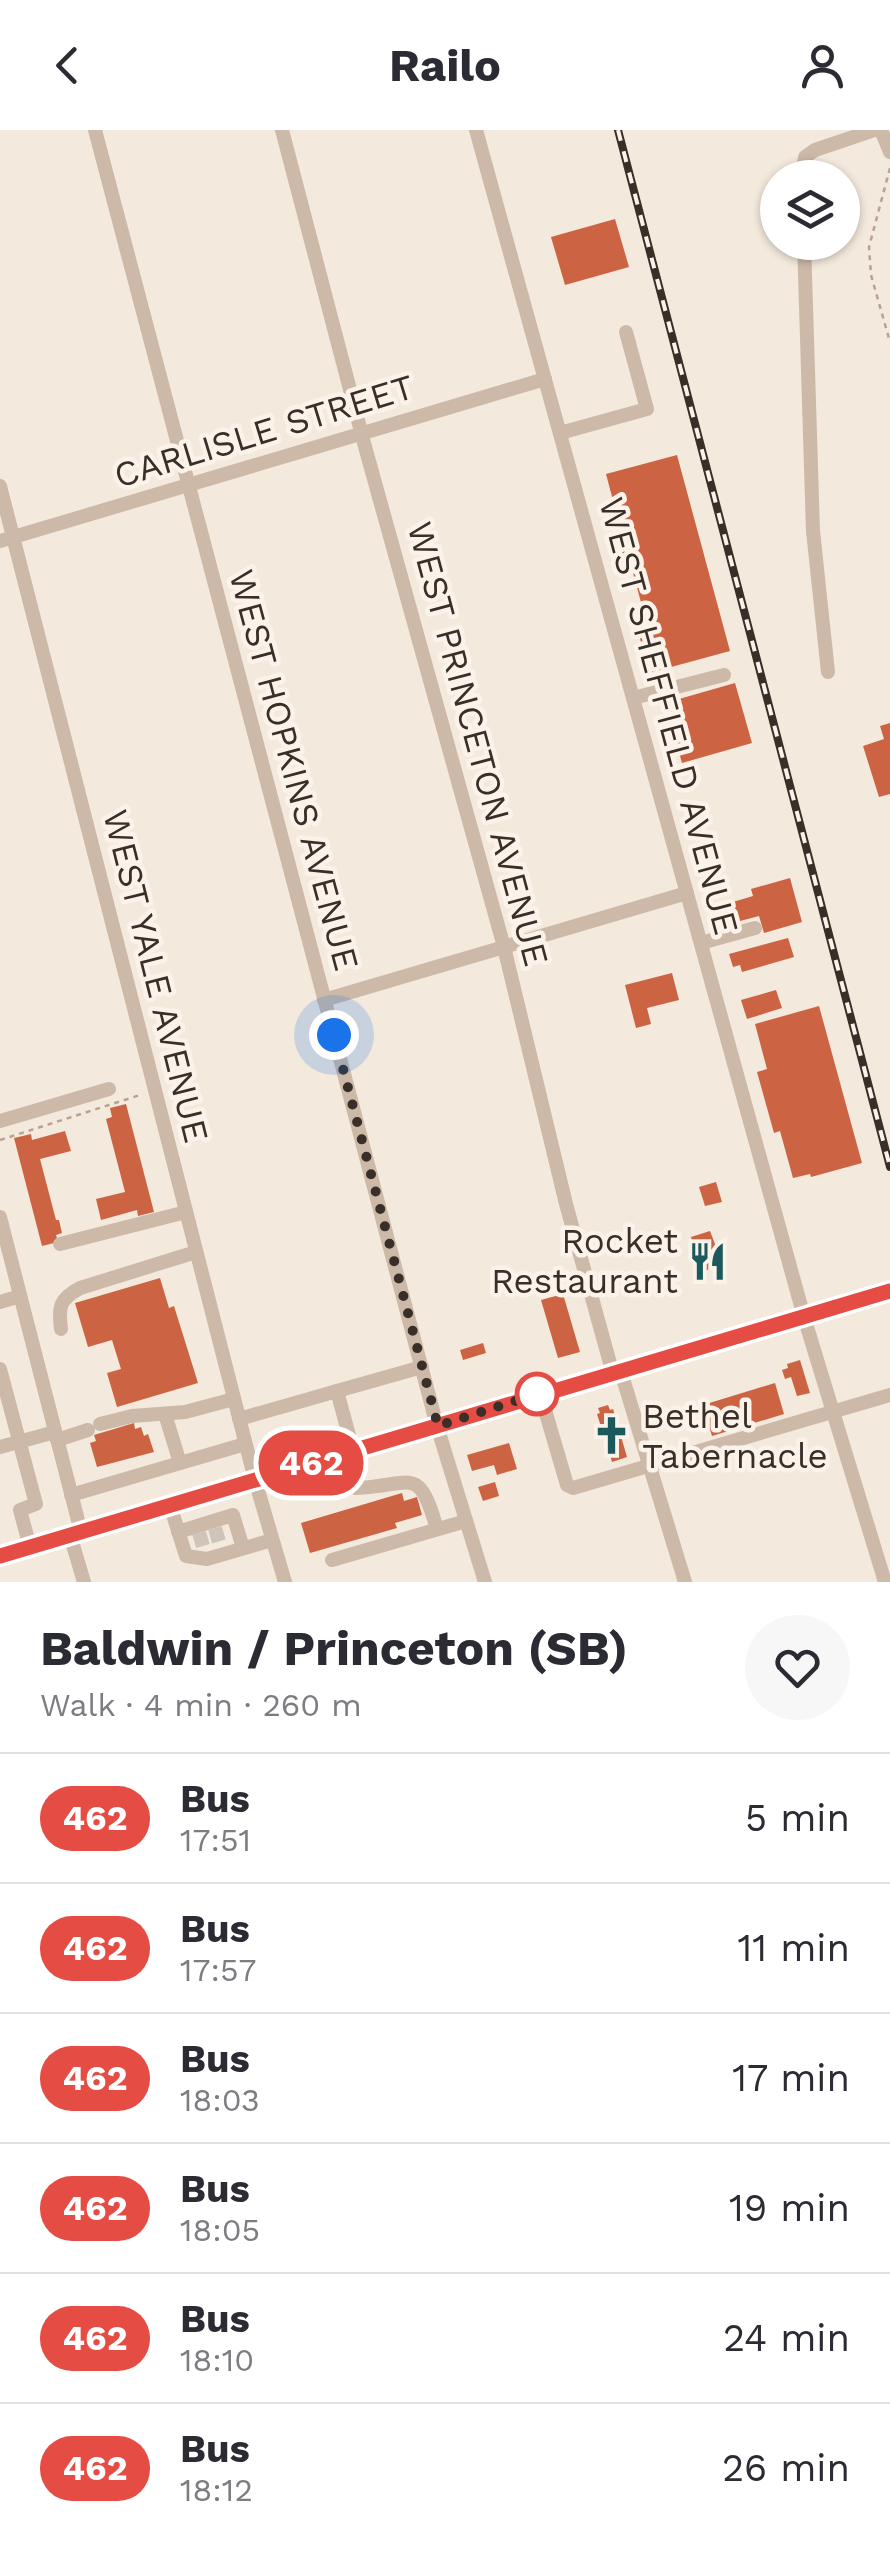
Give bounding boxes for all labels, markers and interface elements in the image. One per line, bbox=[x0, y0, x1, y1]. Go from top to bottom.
icon: back bbox=[40, 38, 95, 93]
icon: person bbox=[795, 38, 850, 93]
text: Railo bbox=[389, 39, 501, 92]
map controls bbox=[760, 160, 860, 260]
button: layers bbox=[760, 160, 860, 260]
street label: CARLISLE STREET bbox=[109, 365, 419, 497]
street label: WEST SHEFFIELD AVENUE bbox=[590, 493, 748, 939]
street label: WEST PRINCETON AVENUE bbox=[398, 517, 558, 971]
street label: WEST HOPKINS AVENUE bbox=[220, 565, 368, 975]
street label: WEST YALE AVENUE bbox=[94, 805, 218, 1147]
your location bbox=[309, 1010, 359, 1060]
place label: Rocket Restaurant bbox=[491, 1220, 678, 1302]
restaurant icon: Rocket Restaurant bbox=[687, 1240, 729, 1282]
unlabelled marker bbox=[516, 1373, 558, 1415]
place label: Bethel Tabernacle bbox=[642, 1395, 828, 1477]
church icon: Bethel Tabernacle bbox=[591, 1415, 633, 1457]
line badge: 462 bbox=[254, 1430, 368, 1496]
text: 462 bbox=[278, 1442, 344, 1484]
button: heart bbox=[745, 1615, 850, 1720]
text: Baldwin / Princeton (SB) bbox=[40, 1620, 628, 1677]
text: Walk · 4 min · 260 m bbox=[40, 1686, 362, 1724]
text: Bus bbox=[180, 1777, 250, 1821]
text: 5 min bbox=[745, 1796, 850, 1840]
text: 462 bbox=[62, 1797, 128, 1839]
text: 17:51 bbox=[180, 1821, 251, 1859]
text: Bus bbox=[180, 1907, 250, 1951]
text: 11 min bbox=[738, 1926, 850, 1970]
text: 462 bbox=[62, 1927, 128, 1969]
text: 17:57 bbox=[180, 1951, 256, 1989]
text: Bus bbox=[180, 2037, 250, 2081]
text: 17 min bbox=[732, 2056, 850, 2100]
text: 462 bbox=[62, 2057, 128, 2099]
text: 18:03 bbox=[180, 2081, 260, 2119]
text: Bus bbox=[180, 2167, 250, 2211]
text: 19 min bbox=[729, 2186, 850, 2230]
text: 462 bbox=[62, 2187, 128, 2229]
text: 18:05 bbox=[180, 2211, 260, 2249]
text: Bus bbox=[180, 2297, 250, 2341]
text: 24 min bbox=[723, 2316, 850, 2360]
text: 462 bbox=[62, 2317, 128, 2359]
text: 18:10 bbox=[180, 2341, 254, 2379]
text: Bus bbox=[180, 2427, 250, 2471]
text: 26 min bbox=[722, 2446, 850, 2490]
text: 462 bbox=[62, 2447, 128, 2489]
text: 18:12 bbox=[180, 2471, 253, 2509]

